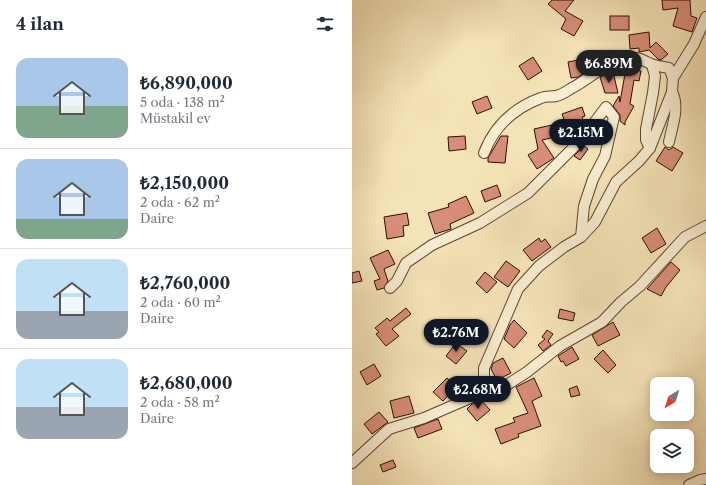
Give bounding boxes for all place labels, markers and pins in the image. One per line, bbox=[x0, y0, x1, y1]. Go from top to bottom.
pin: ₺6.89M bbox=[576, 50, 642, 84]
pin: ₺2.15M bbox=[548, 119, 614, 153]
pin: ₺2.76M bbox=[423, 319, 489, 353]
pin: ₺2.68M bbox=[445, 376, 511, 410]

